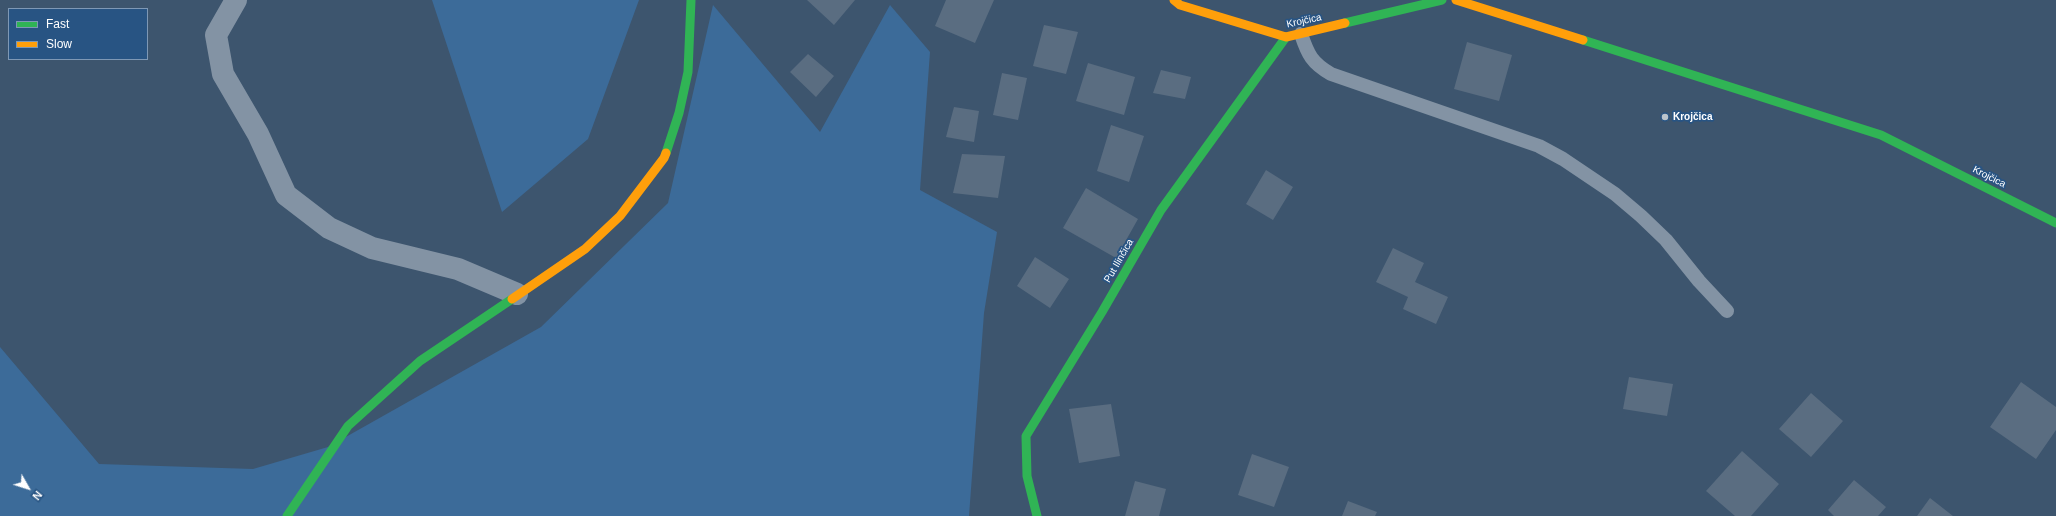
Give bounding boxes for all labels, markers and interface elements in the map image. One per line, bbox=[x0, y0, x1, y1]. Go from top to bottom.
legend bbox=[8, 8, 148, 60]
street label: Krojčica bbox=[1285, 11, 1323, 31]
text: Fast bbox=[46, 17, 69, 31]
text: Slow bbox=[46, 37, 72, 51]
place label: Krojčica bbox=[1673, 111, 1712, 123]
marker: Krojčica bbox=[1660, 112, 1670, 122]
street label: Krojčica bbox=[1970, 164, 2008, 190]
street label: Put Ilinčica bbox=[1102, 237, 1136, 285]
north arrow bbox=[8, 468, 48, 508]
text: N bbox=[30, 489, 44, 502]

